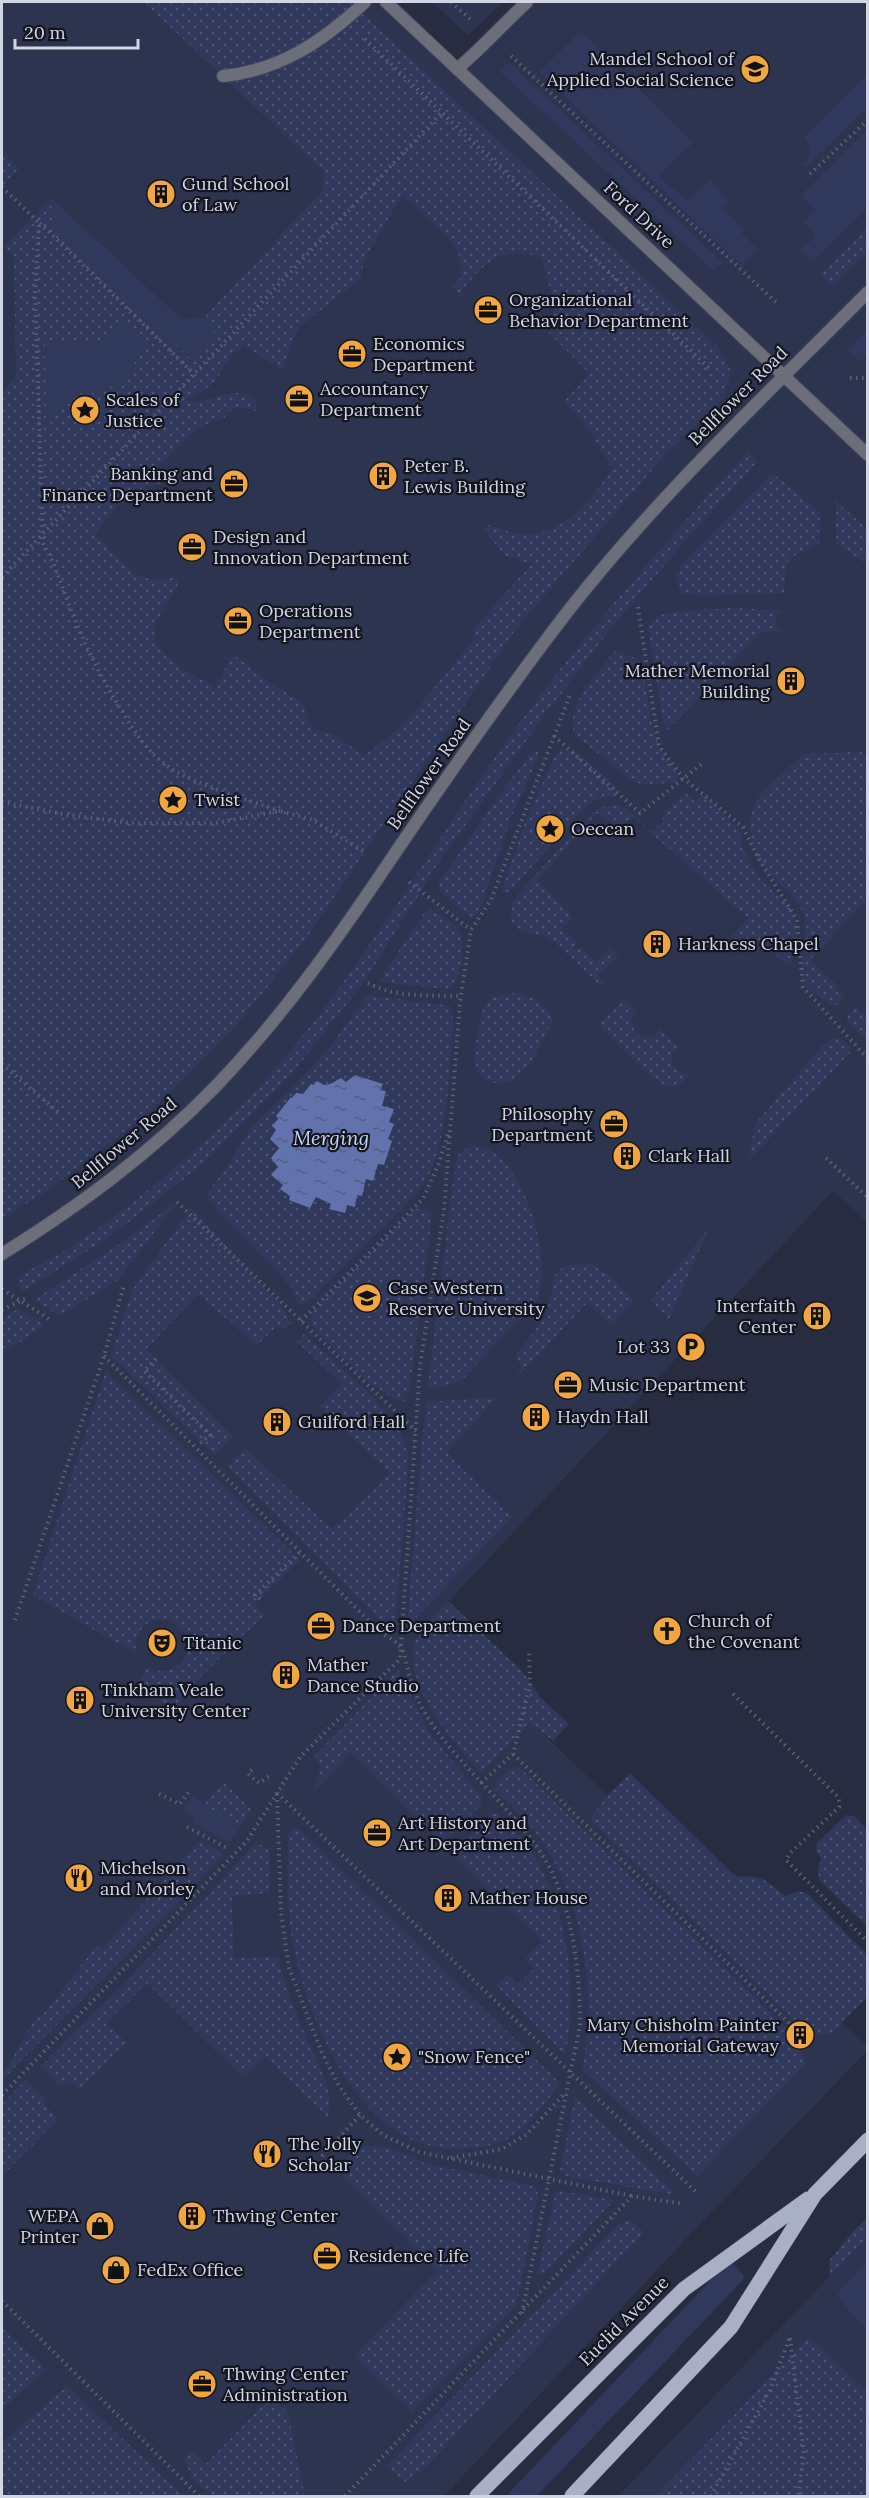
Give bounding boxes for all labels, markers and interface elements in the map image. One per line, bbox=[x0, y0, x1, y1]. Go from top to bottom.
scale bar bbox=[15, 12, 138, 50]
text: 20 m bbox=[24, 21, 66, 44]
place label: Mandel School of Applied Social Science bbox=[546, 47, 736, 91]
school or university icon: Mandel School of Applied Social Science bbox=[739, 53, 771, 85]
place label: Gund School of Law bbox=[182, 172, 289, 216]
street label: Ford Drive bbox=[599, 176, 680, 253]
building icon: Gund School of Law bbox=[145, 178, 177, 210]
place label: Organizational Behavior Department bbox=[509, 288, 689, 332]
office icon: Organizational Behavior Department bbox=[472, 294, 504, 326]
place label: Economics Department bbox=[373, 332, 475, 376]
office icon: Economics Department bbox=[336, 338, 368, 370]
street label: Bellflower Road bbox=[683, 341, 792, 450]
place label: Accountancy Department bbox=[319, 377, 429, 421]
office icon: Accountancy Department bbox=[283, 383, 315, 415]
place label: Scales of Justice bbox=[105, 388, 181, 432]
place icon: Scales of Justice bbox=[69, 394, 101, 426]
place label: Peter B. Lewis Building bbox=[404, 454, 526, 498]
building icon: Peter B. Lewis Building bbox=[367, 460, 399, 492]
place label: Banking and Finance Department bbox=[41, 462, 213, 506]
office icon: Banking and Finance Department bbox=[218, 468, 250, 500]
place label: Design and Innovation Department bbox=[213, 525, 409, 569]
office icon: Design and Innovation Department bbox=[176, 531, 208, 563]
place label: Operations Department bbox=[259, 599, 361, 643]
office icon: Operations Department bbox=[222, 605, 254, 637]
place label: Mather Memorial Building bbox=[624, 659, 771, 703]
building icon: Mather Memorial Building bbox=[775, 665, 807, 697]
street label: Bellflower Road bbox=[382, 713, 476, 834]
place icon: Twist bbox=[157, 784, 189, 816]
place label: Twist bbox=[194, 788, 240, 811]
place icon: Oeccan bbox=[534, 813, 566, 845]
place label: Oeccan bbox=[571, 817, 634, 840]
building icon: Harkness Chapel bbox=[641, 928, 673, 960]
place label: Harkness Chapel bbox=[678, 932, 819, 955]
street label: Bellflower Road bbox=[66, 1092, 181, 1193]
place label: Philosophy Department bbox=[491, 1102, 593, 1146]
office icon: Philosophy Department bbox=[598, 1108, 630, 1140]
water label: Merging bbox=[293, 1125, 369, 1150]
building icon: Clark Hall bbox=[611, 1140, 643, 1172]
place label: Clark Hall bbox=[648, 1144, 730, 1167]
place label: Case Western Reserve University bbox=[388, 1276, 545, 1320]
school or university icon: Case Western Reserve University bbox=[351, 1282, 383, 1314]
place label: Interfaith Center bbox=[716, 1294, 796, 1338]
building icon: Interfaith Center bbox=[801, 1300, 833, 1332]
parking icon: Lot 33 bbox=[675, 1331, 707, 1363]
place label: Lot 33 bbox=[617, 1335, 670, 1358]
office icon: Music Department bbox=[552, 1369, 584, 1401]
place label: Music Department bbox=[589, 1373, 746, 1396]
building icon: Haydn Hall bbox=[520, 1401, 552, 1433]
place label: Haydn Hall bbox=[557, 1405, 649, 1428]
building icon: Guilford Hall bbox=[261, 1406, 293, 1438]
place label: Guilford Hall bbox=[298, 1410, 405, 1433]
place label: Church of the Covenant bbox=[688, 1609, 800, 1653]
office icon: Dance Department bbox=[305, 1610, 337, 1642]
place label: Dance Department bbox=[342, 1614, 501, 1637]
church icon: Church of the Covenant bbox=[651, 1615, 683, 1647]
theatre icon: Titanic bbox=[146, 1627, 178, 1659]
place label: Titanic bbox=[183, 1631, 242, 1654]
place label: Mather Dance Studio bbox=[307, 1653, 419, 1697]
building icon: Mather Dance Studio bbox=[270, 1659, 302, 1691]
place label: Tinkham Veale University Center bbox=[101, 1678, 250, 1722]
building icon: Tinkham Veale University Center bbox=[64, 1684, 96, 1716]
place label: Art History and Art Department bbox=[397, 1811, 531, 1855]
office icon: Art History and Art Department bbox=[361, 1817, 393, 1849]
place label: Michelson and Morley bbox=[100, 1856, 195, 1900]
restaurant icon: Michelson and Morley bbox=[63, 1862, 95, 1894]
building icon: Mather House bbox=[432, 1882, 464, 1914]
place label: Mather House bbox=[469, 1886, 588, 1909]
place label: Mary Chisholm Painter Memorial Gateway bbox=[587, 2013, 779, 2057]
building icon: Mary Chisholm Painter Memorial Gateway bbox=[784, 2019, 816, 2051]
place icon: "Snow Fence" bbox=[381, 2041, 413, 2073]
place label: "Snow Fence" bbox=[418, 2045, 530, 2068]
place label: The Jolly Scholar bbox=[288, 2132, 362, 2176]
restaurant icon: The Jolly Scholar bbox=[251, 2138, 283, 2170]
building icon: Thwing Center bbox=[176, 2200, 208, 2232]
place label: WEPA Printer bbox=[20, 2204, 80, 2248]
place label: Thwing Center bbox=[213, 2204, 338, 2227]
shop icon: WEPA Printer bbox=[84, 2210, 116, 2242]
office icon: Residence Life bbox=[311, 2240, 343, 2272]
place label: Residence Life bbox=[348, 2244, 469, 2267]
shop icon: FedEx Office bbox=[100, 2254, 132, 2286]
place label: FedEx Office bbox=[137, 2258, 244, 2281]
street label: Euclid Avenue bbox=[574, 2271, 674, 2370]
place label: Thwing Center Administration bbox=[222, 2362, 348, 2406]
office icon: Thwing Center Administration bbox=[186, 2368, 218, 2400]

